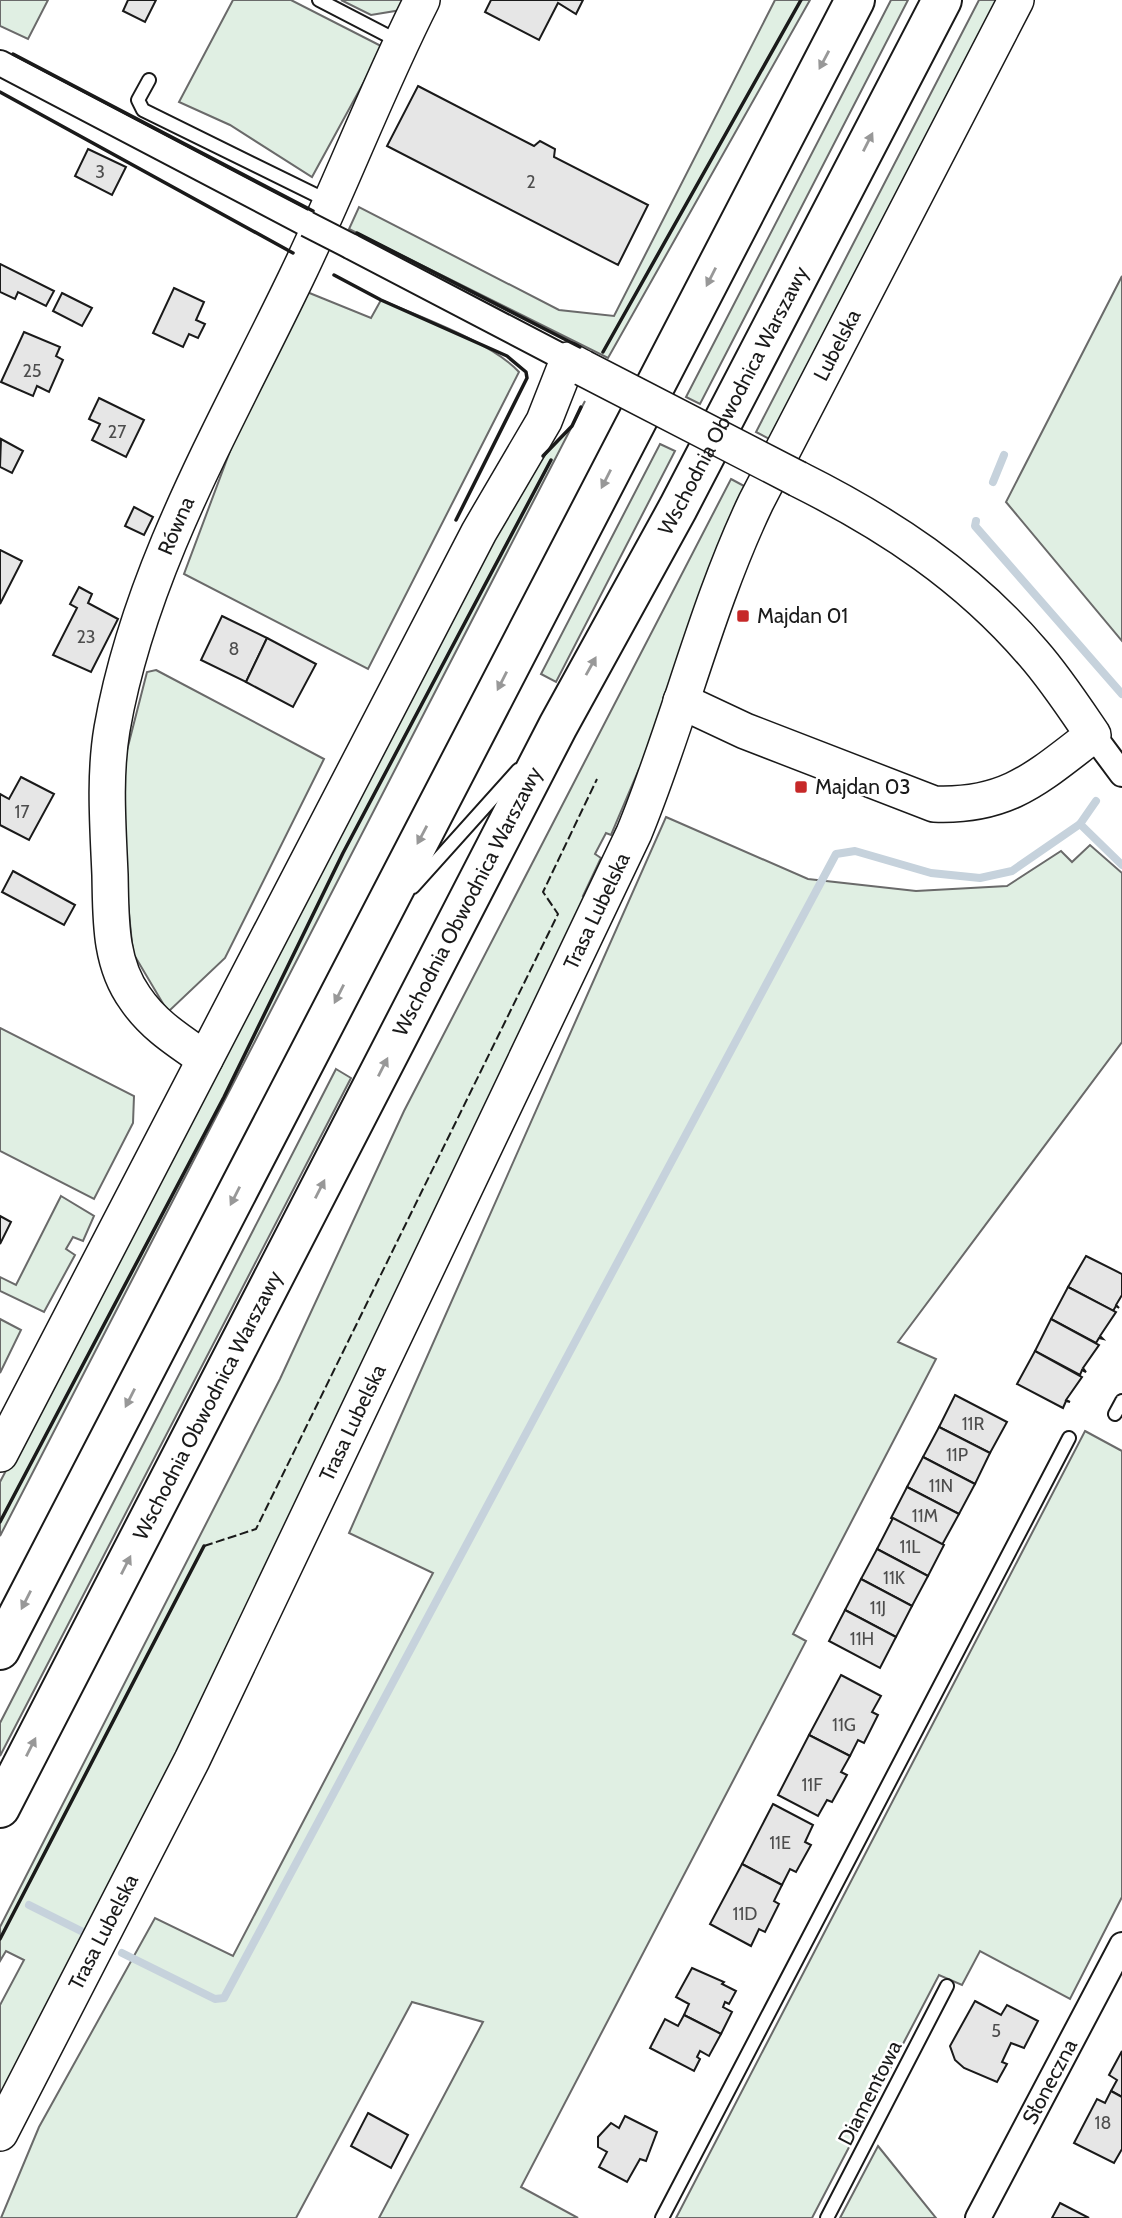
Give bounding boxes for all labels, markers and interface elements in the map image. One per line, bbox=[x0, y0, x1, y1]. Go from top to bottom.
one-way arrow bbox=[818, 51, 830, 71]
one-way arrow bbox=[863, 132, 874, 152]
house number: 3 bbox=[95, 161, 105, 183]
house number: 2 bbox=[526, 171, 536, 193]
street label: Wschodnia Obwodnica Warszawy bbox=[653, 262, 814, 539]
one-way arrow bbox=[705, 267, 716, 287]
street label: Lubelska bbox=[808, 305, 866, 385]
house number: 25 bbox=[22, 360, 42, 382]
house number: 27 bbox=[108, 421, 126, 443]
one-way arrow bbox=[601, 469, 612, 489]
street label: Równa bbox=[152, 493, 199, 558]
place label: Majdan 01 bbox=[757, 603, 848, 629]
marker: Majdan 01 bbox=[735, 608, 751, 624]
house number: 23 bbox=[76, 626, 96, 648]
house number: 8 bbox=[229, 638, 239, 660]
one-way arrow bbox=[585, 656, 597, 676]
one-way arrow bbox=[496, 671, 508, 691]
street label: Wschodnia Obwodnica Warszawy bbox=[387, 762, 547, 1040]
place label: Majdan 03 bbox=[815, 774, 911, 800]
marker: Majdan 03 bbox=[793, 779, 809, 795]
house number: 17 bbox=[15, 801, 29, 823]
one-way arrow bbox=[417, 825, 429, 845]
street label: Trasa Lubelska bbox=[558, 848, 635, 973]
one-way arrow bbox=[334, 984, 345, 1004]
one-way arrow bbox=[376, 1056, 388, 1076]
one-way arrow bbox=[314, 1179, 326, 1199]
one-way arrow bbox=[229, 1186, 241, 1206]
street label: Wschodnia Obwodnica Warszawy bbox=[127, 1266, 287, 1544]
street label: Trasa Lubelska bbox=[314, 1360, 391, 1485]
one-way arrow bbox=[125, 1388, 136, 1408]
house number: 11R bbox=[962, 1413, 984, 1435]
house number: 11P bbox=[946, 1444, 968, 1466]
house number: 11N bbox=[929, 1475, 953, 1497]
house number: 11M bbox=[912, 1505, 938, 1527]
house number: 11L bbox=[900, 1536, 920, 1558]
one-way arrow bbox=[120, 1555, 131, 1575]
house number: 11K bbox=[883, 1567, 906, 1589]
one-way arrow bbox=[20, 1590, 31, 1610]
house number: 11J bbox=[870, 1597, 886, 1619]
house number: 11H bbox=[850, 1628, 874, 1650]
house number: 11G bbox=[832, 1714, 856, 1736]
one-way arrow bbox=[26, 1737, 37, 1757]
house number: 11F bbox=[801, 1774, 823, 1796]
house number: 11E bbox=[769, 1832, 791, 1854]
street label: Trasa Lubelska bbox=[63, 1870, 143, 1994]
house number: 11D bbox=[733, 1903, 757, 1925]
house number: 5 bbox=[991, 2020, 1001, 2042]
street label: Słoneczna bbox=[1017, 2035, 1082, 2128]
street label: Diamentowa bbox=[833, 2036, 907, 2149]
house number: 18 bbox=[1095, 2112, 1111, 2134]

